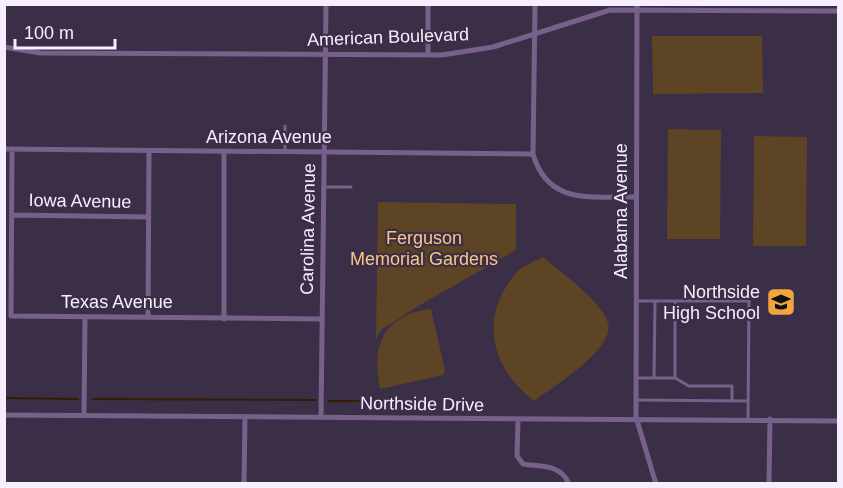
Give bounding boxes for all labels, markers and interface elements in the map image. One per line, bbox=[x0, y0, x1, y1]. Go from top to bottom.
scale bar bbox=[15, 12, 116, 50]
text: 100 m bbox=[24, 23, 74, 43]
street label: American Boulevard bbox=[307, 24, 469, 50]
street label: Arizona Avenue bbox=[206, 127, 332, 147]
street label: Alabama Avenue bbox=[611, 143, 631, 279]
street label: Carolina Avenue bbox=[297, 163, 319, 295]
street label: Iowa Avenue bbox=[28, 190, 132, 212]
park label: Ferguson Memorial Gardens bbox=[350, 228, 498, 269]
place label: Northside High School bbox=[663, 282, 760, 323]
school or university icon: Northside High School bbox=[765, 286, 797, 318]
street label: Texas Avenue bbox=[61, 292, 173, 312]
street label: Northside Drive bbox=[360, 393, 484, 415]

